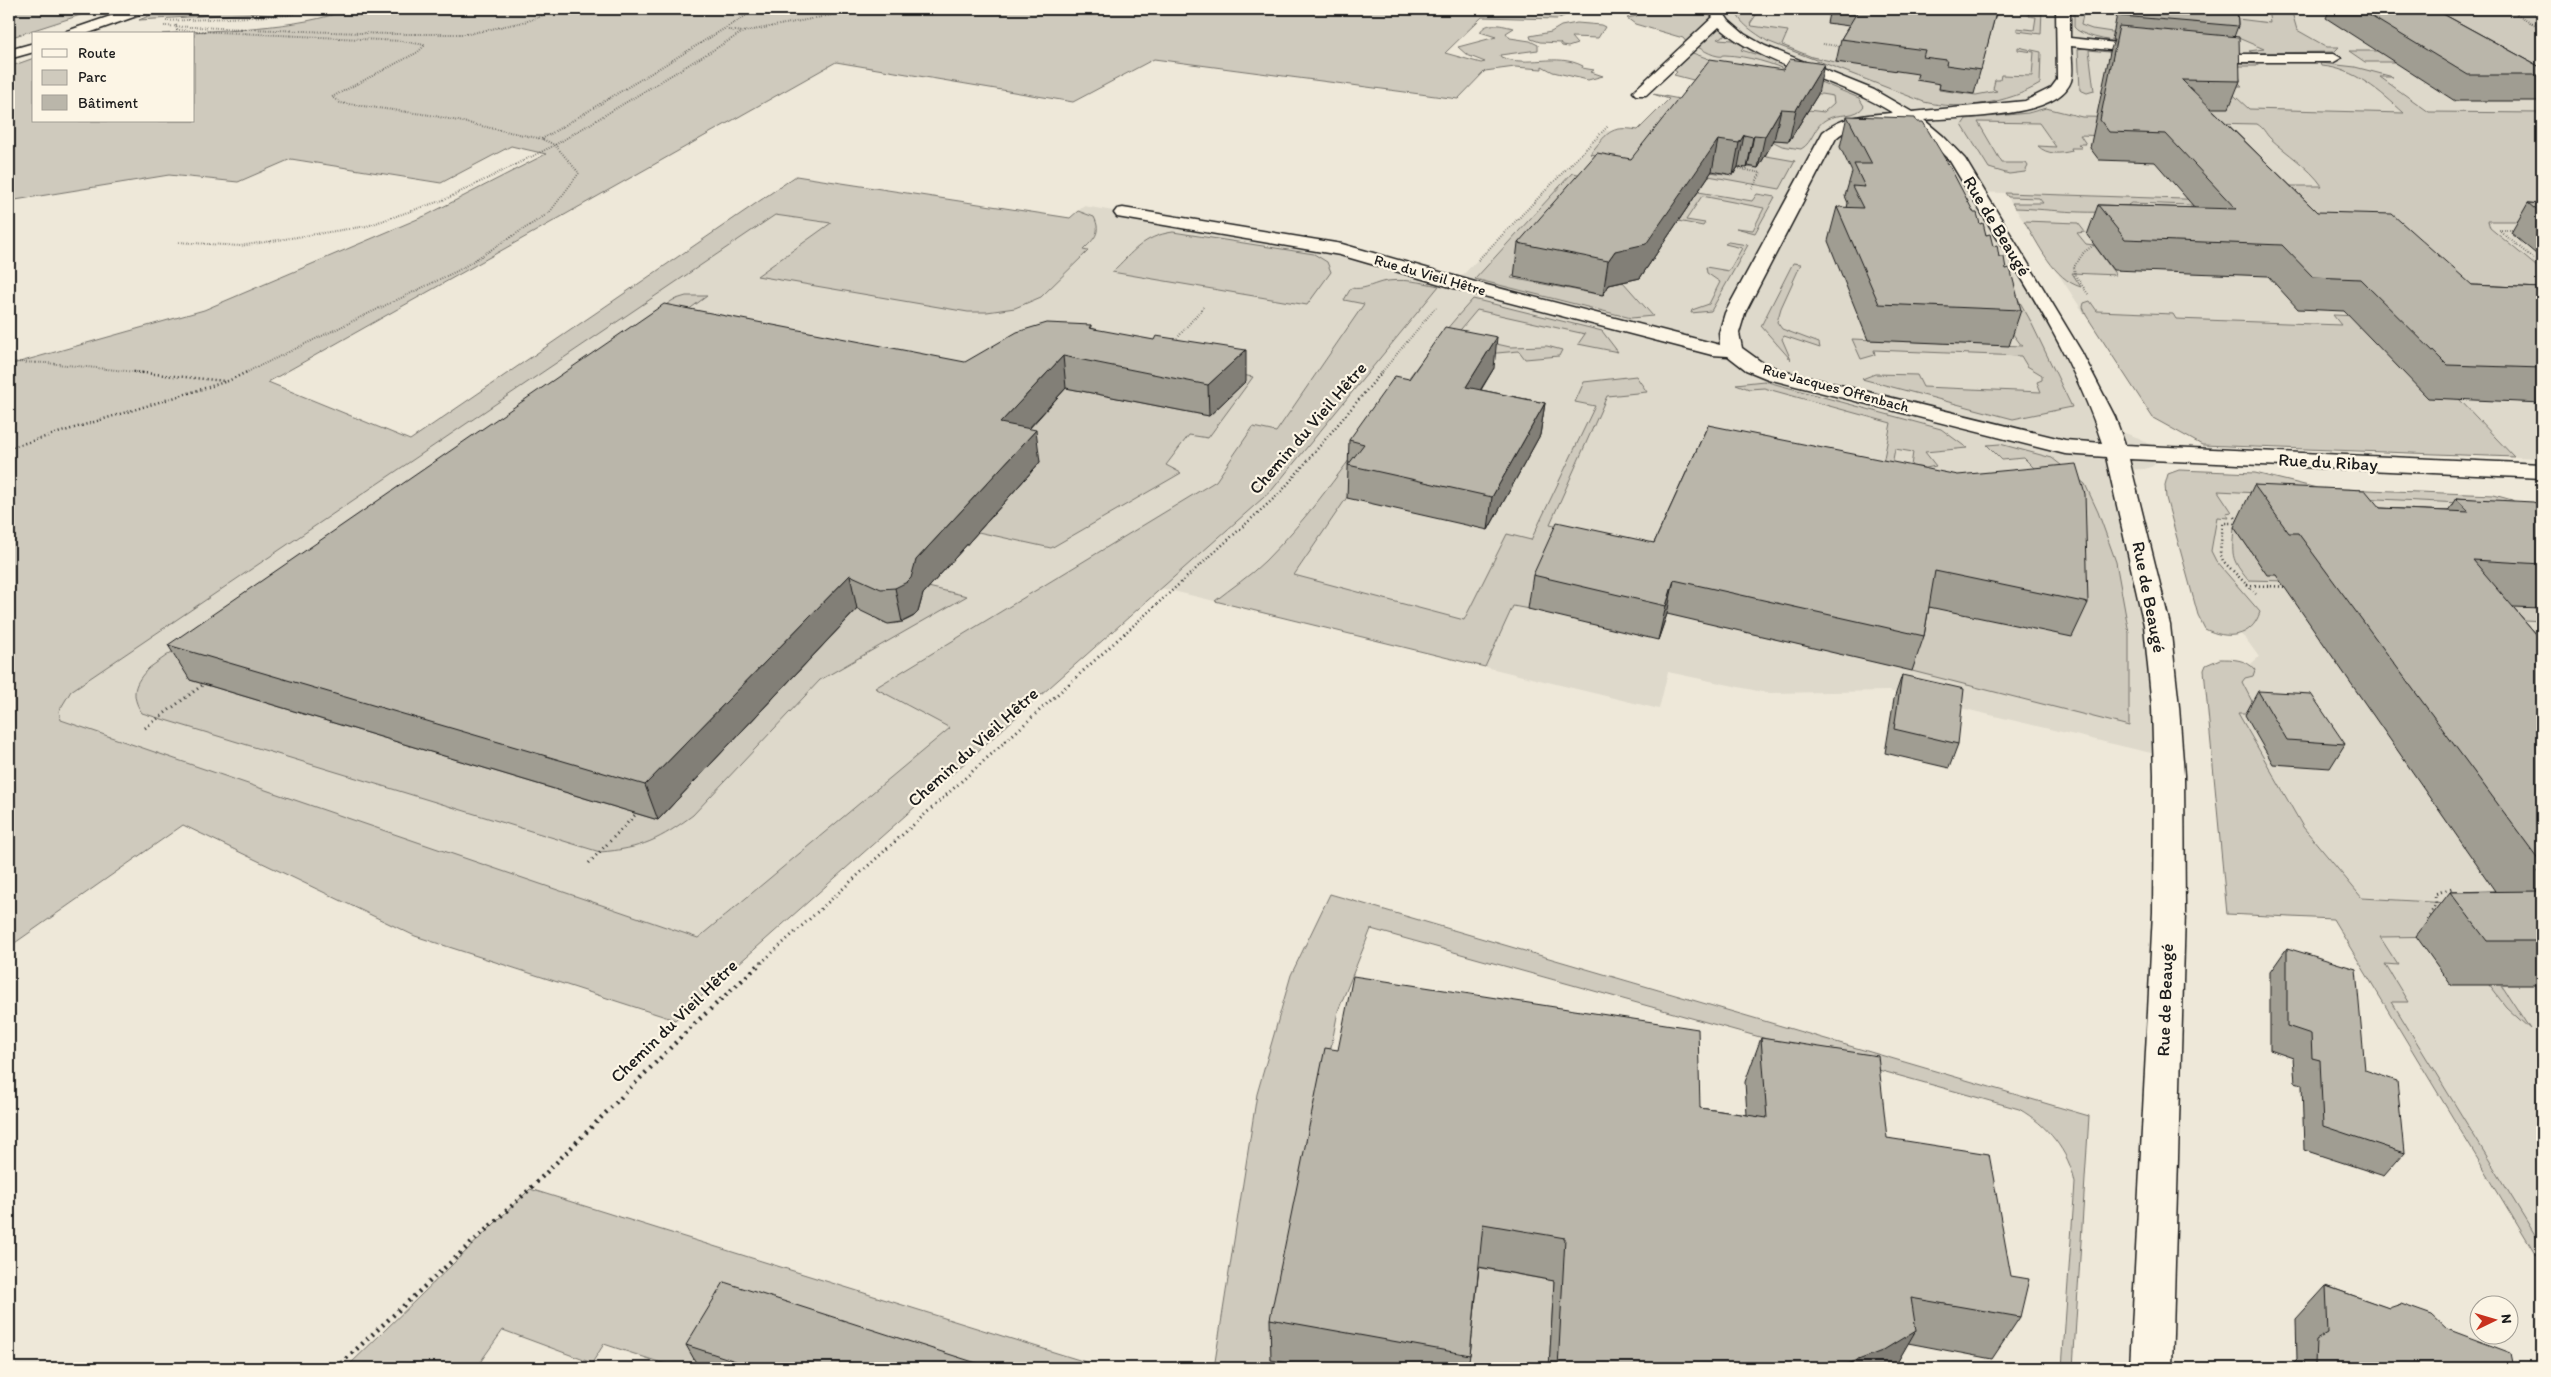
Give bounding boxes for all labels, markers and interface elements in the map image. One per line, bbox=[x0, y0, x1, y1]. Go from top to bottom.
legend bbox=[32, 32, 195, 122]
text: Route bbox=[78, 44, 116, 62]
text: Parc bbox=[78, 68, 107, 86]
text: Bâtiment bbox=[78, 94, 139, 112]
street label: Rue de Beaugé bbox=[1958, 172, 2036, 280]
street label: Rue du Vieil Hêtre bbox=[1372, 250, 1488, 300]
street label: Chemin du Vieil Hêtre bbox=[1245, 357, 1371, 499]
street label: Rue Jacques Offenbach bbox=[1761, 360, 1911, 416]
street label: Rue du Ribay bbox=[2278, 448, 2379, 476]
street label: Rue de Beaugé bbox=[2127, 539, 2171, 655]
street label: Chemin du Vieil Hêtre bbox=[903, 683, 1043, 811]
street label: Rue de Beaugé bbox=[2152, 943, 2178, 1057]
street label: Chemin du Vieil Hêtre bbox=[606, 955, 742, 1087]
north arrow bbox=[2468, 1294, 2518, 1344]
text: N bbox=[2498, 1313, 2515, 1324]

